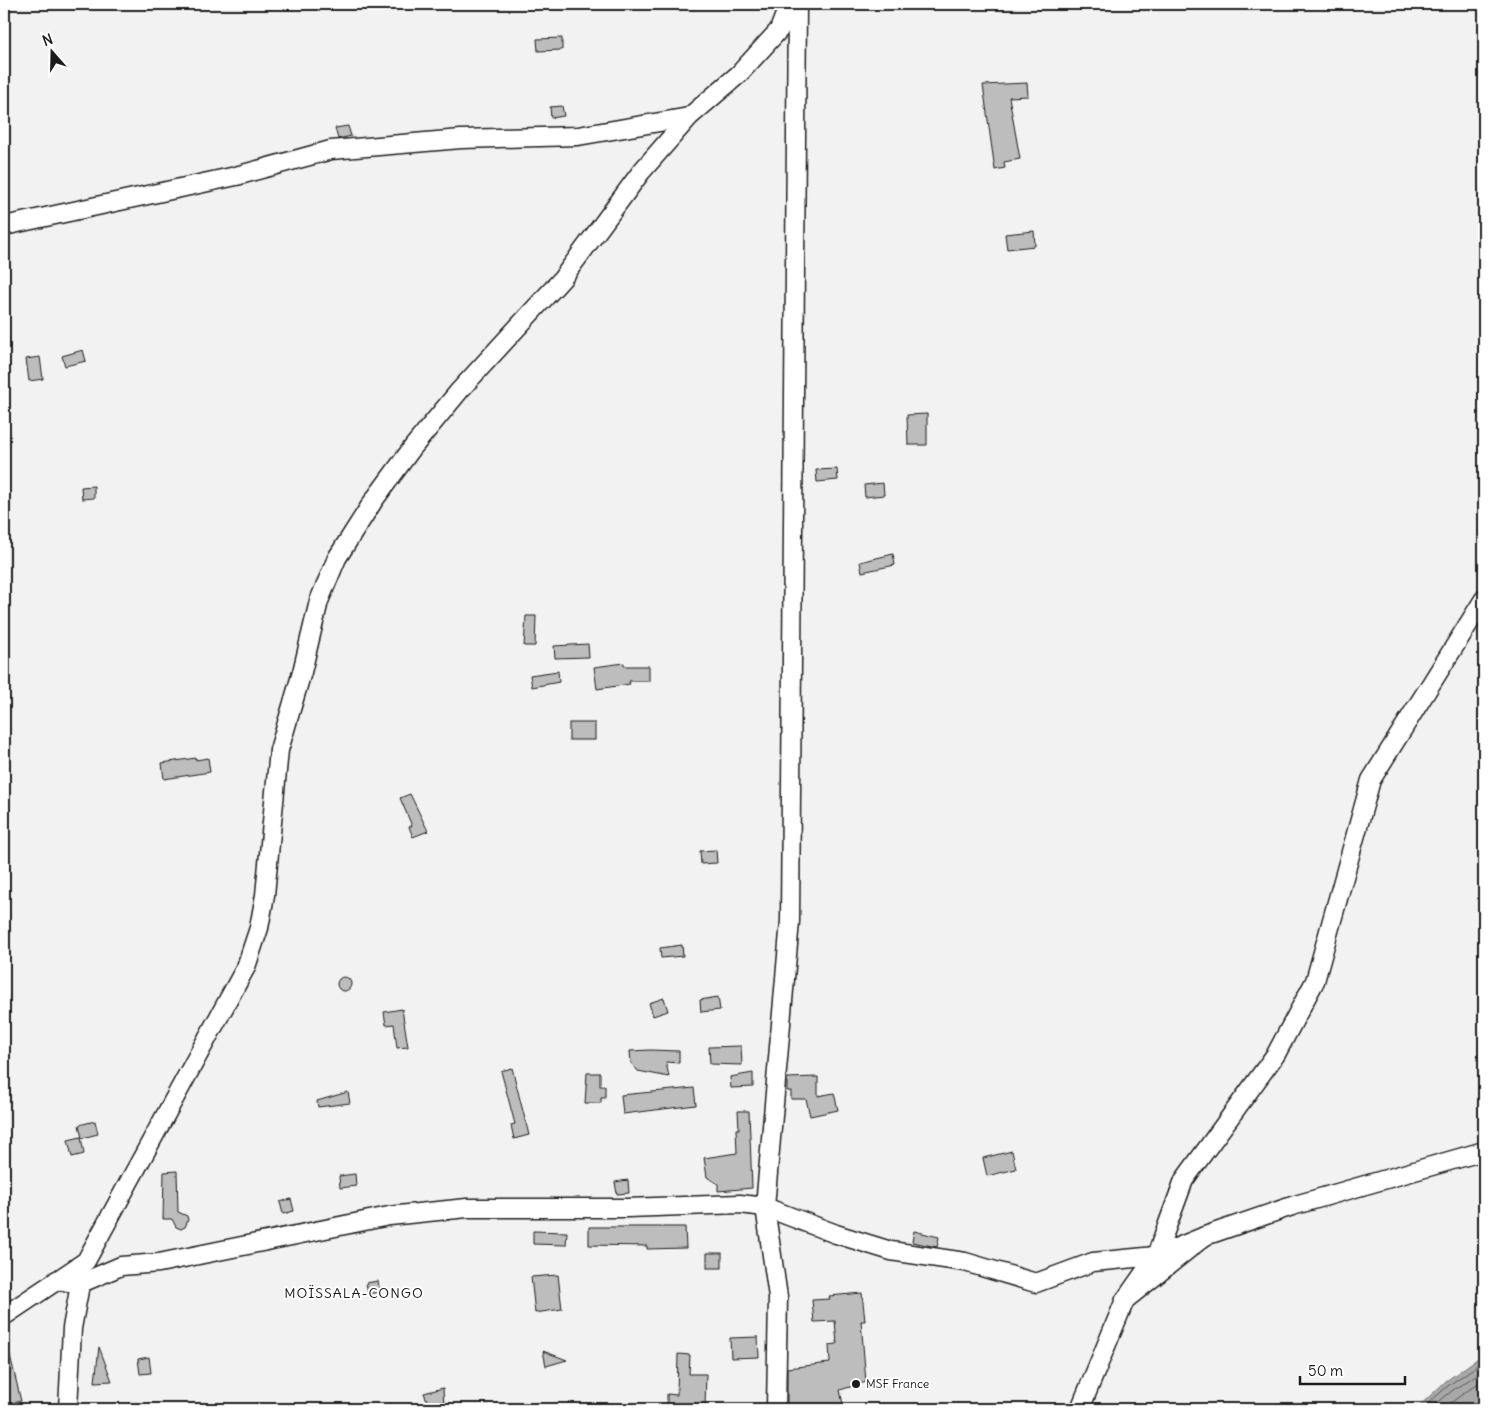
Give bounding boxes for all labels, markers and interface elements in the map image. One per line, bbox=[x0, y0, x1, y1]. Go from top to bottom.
north arrow bbox=[28, 28, 78, 78]
text: N bbox=[40, 30, 55, 50]
district label: MOÏSSALA-CONGO bbox=[284, 1284, 424, 1302]
scale bar bbox=[1300, 1353, 1406, 1385]
text: 50 m bbox=[1308, 1361, 1343, 1380]
place label: MSF France bbox=[866, 1376, 929, 1391]
marker: MSF France bbox=[850, 1378, 862, 1390]

